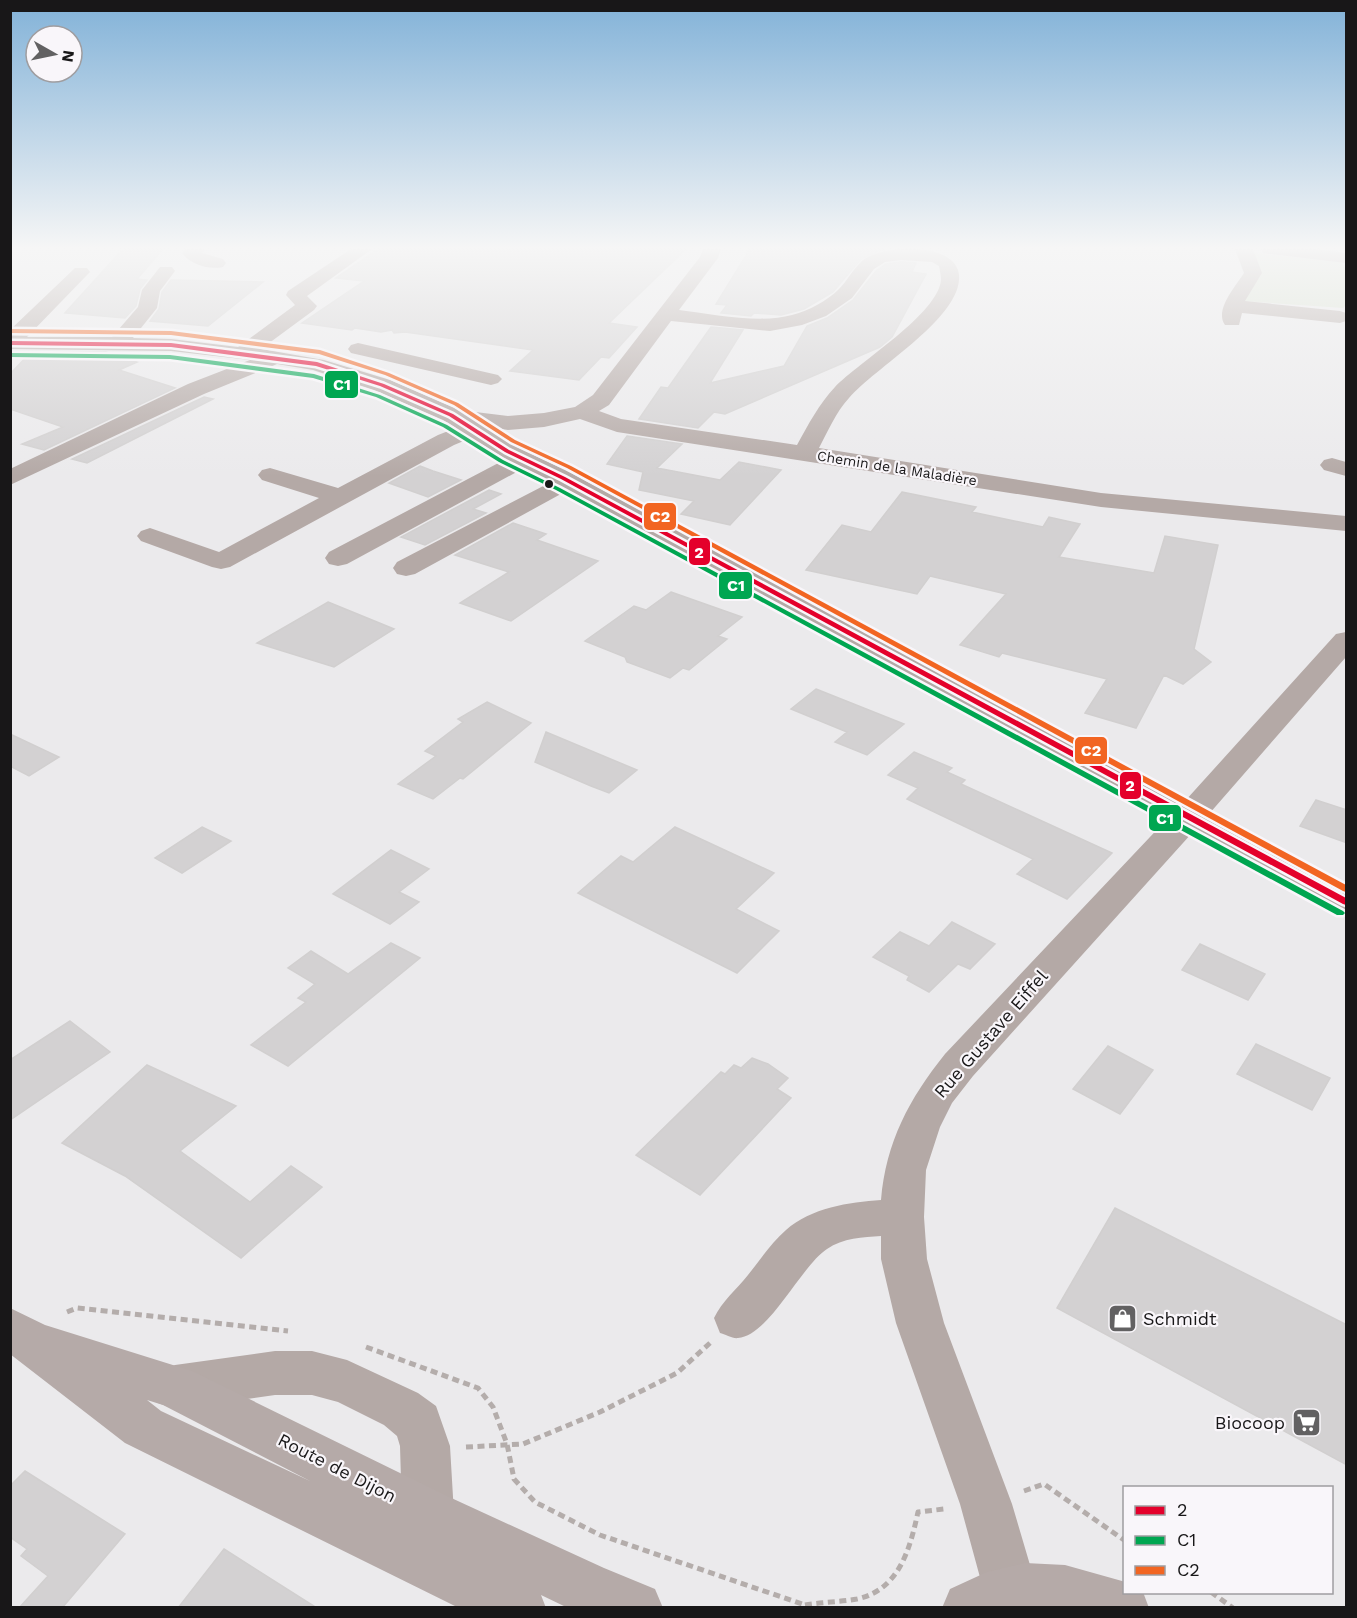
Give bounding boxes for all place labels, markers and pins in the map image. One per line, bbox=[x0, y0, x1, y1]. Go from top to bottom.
unlabelled marker bbox=[543, 478, 555, 490]
shop icon: Schmidt bbox=[1106, 1303, 1138, 1335]
place label: Schmidt bbox=[1143, 1308, 1217, 1329]
supermarket icon: Biocoop bbox=[1290, 1407, 1322, 1439]
place label: Biocoop bbox=[1215, 1412, 1285, 1433]

